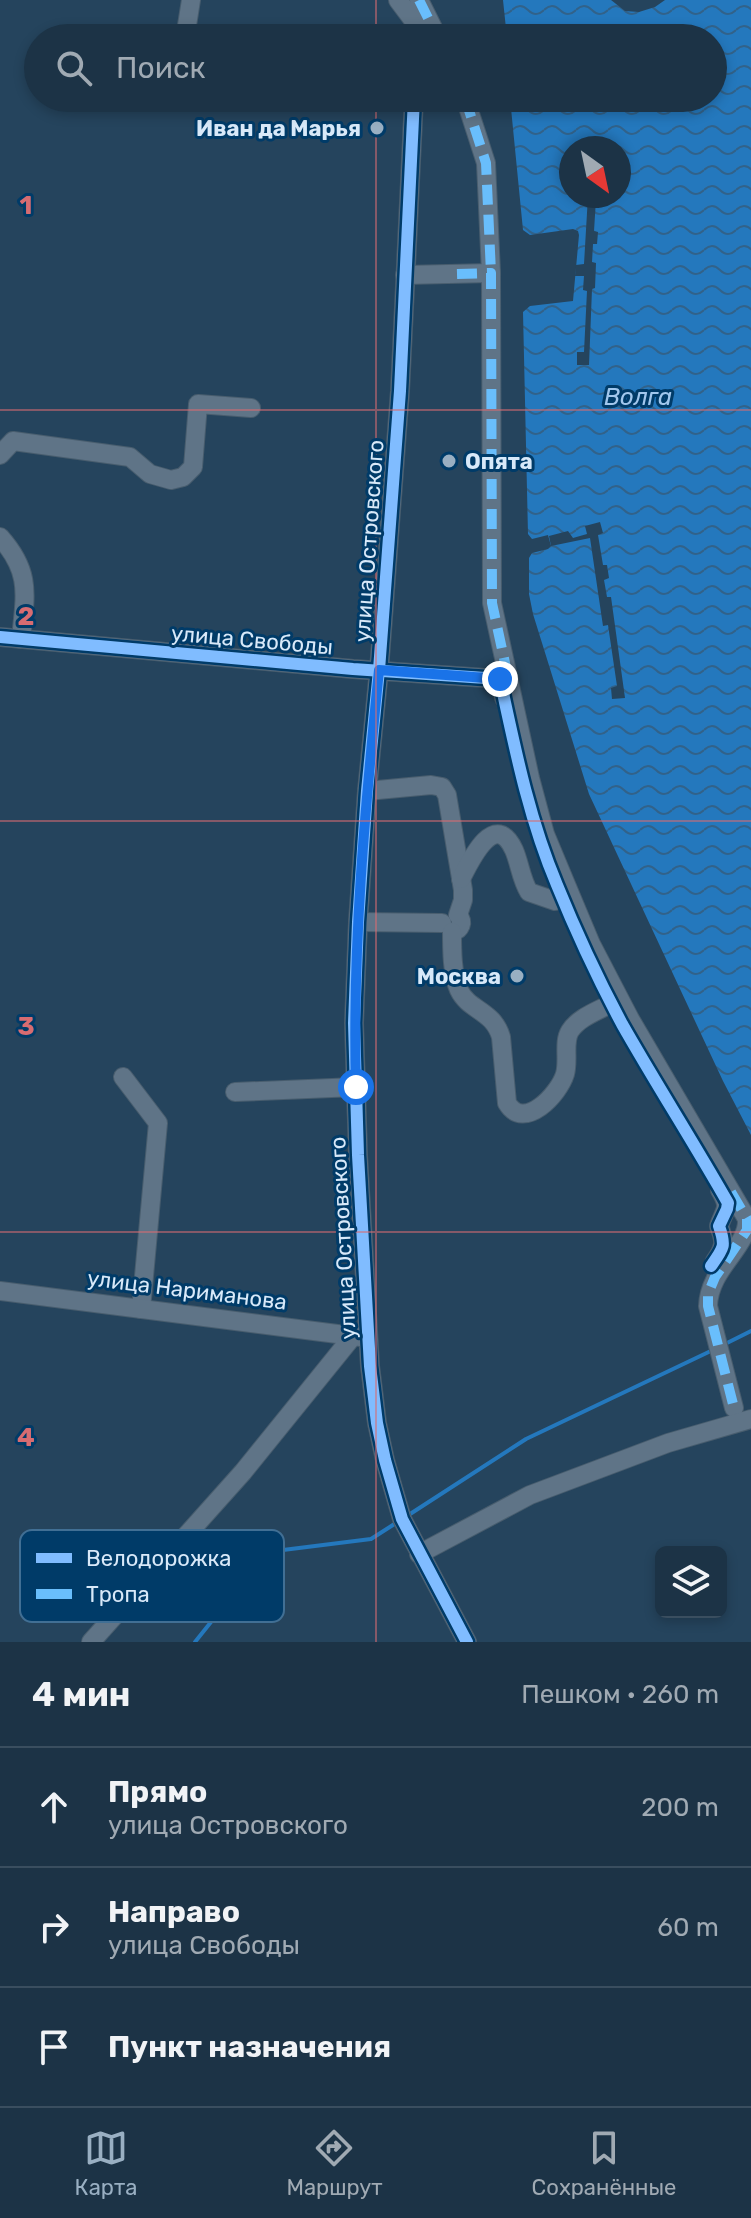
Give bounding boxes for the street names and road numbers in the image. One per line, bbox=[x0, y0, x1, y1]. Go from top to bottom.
street label: улица Островского bbox=[348, 439, 390, 643]
street label: улица Свободы bbox=[170, 619, 334, 661]
street label: улица Островского bbox=[324, 1136, 362, 1340]
street label: улица Нариманова bbox=[86, 1264, 288, 1316]

